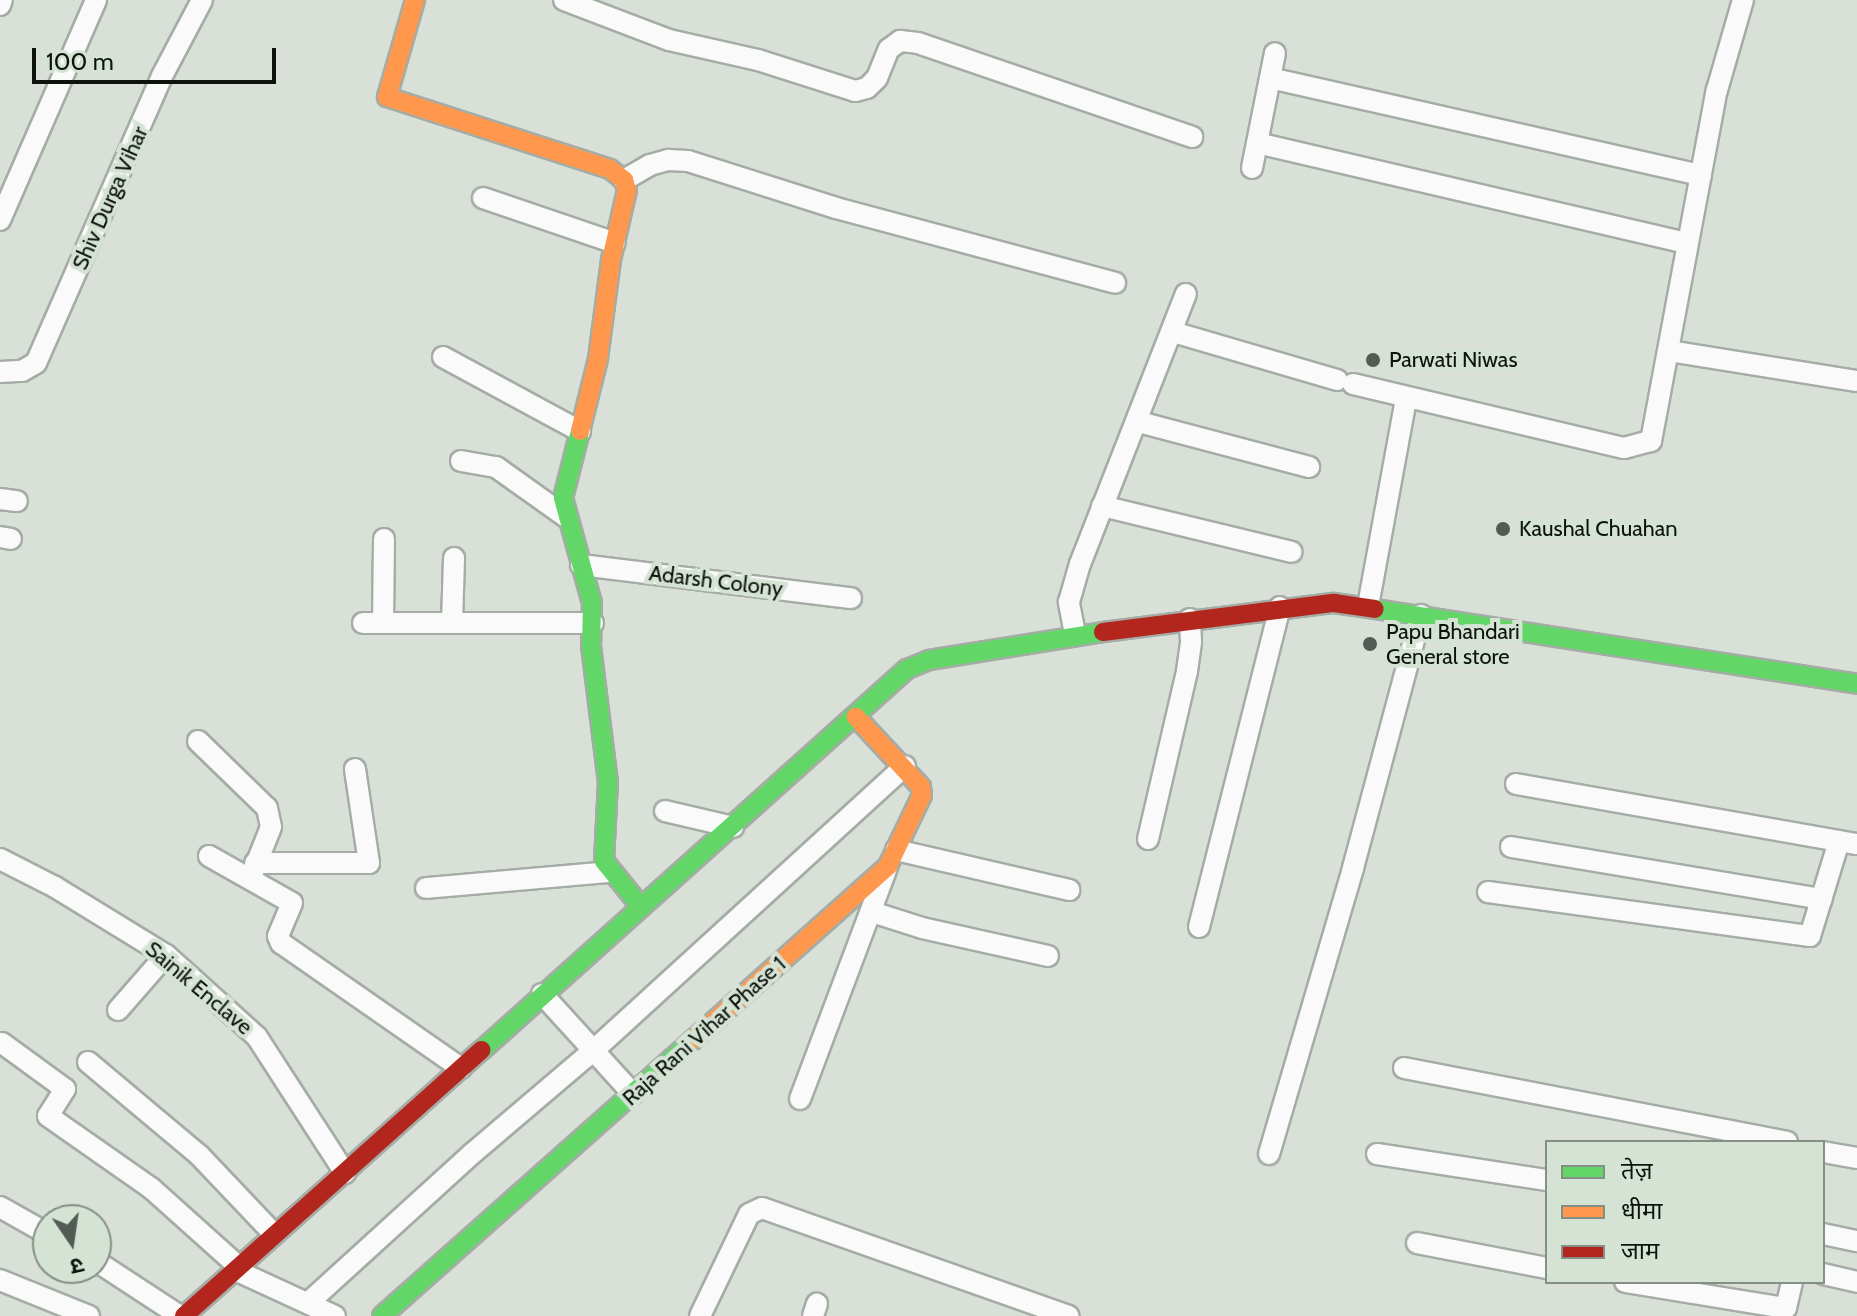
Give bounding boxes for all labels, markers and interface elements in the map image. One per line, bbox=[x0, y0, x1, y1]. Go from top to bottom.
scale bar bbox=[36, 32, 280, 82]
text: 100 m bbox=[46, 47, 114, 76]
street label: Shiv Durga Vihar bbox=[67, 122, 153, 274]
place label: Parwati Niwas bbox=[1389, 347, 1518, 373]
marker: Parwati Niwas bbox=[1364, 351, 1382, 369]
place label: Kaushal Chuahan bbox=[1519, 516, 1678, 542]
marker: Kaushal Chuahan bbox=[1494, 520, 1512, 538]
street label: Adarsh Colony bbox=[648, 560, 784, 602]
place label: Papu Bhandari General store bbox=[1386, 618, 1520, 670]
marker: Papu Bhandari General store bbox=[1361, 635, 1379, 653]
street label: Sainik Enclave bbox=[140, 936, 258, 1040]
street label: Raja Rani Vihar Phase 1 bbox=[617, 951, 791, 1111]
legend bbox=[1545, 1140, 1825, 1284]
text: तेज़ bbox=[1621, 1156, 1653, 1185]
text: धीमा bbox=[1621, 1196, 1663, 1225]
north arrow bbox=[32, 1204, 112, 1284]
text: जाम bbox=[1621, 1236, 1659, 1265]
text: उ bbox=[68, 1251, 86, 1281]

